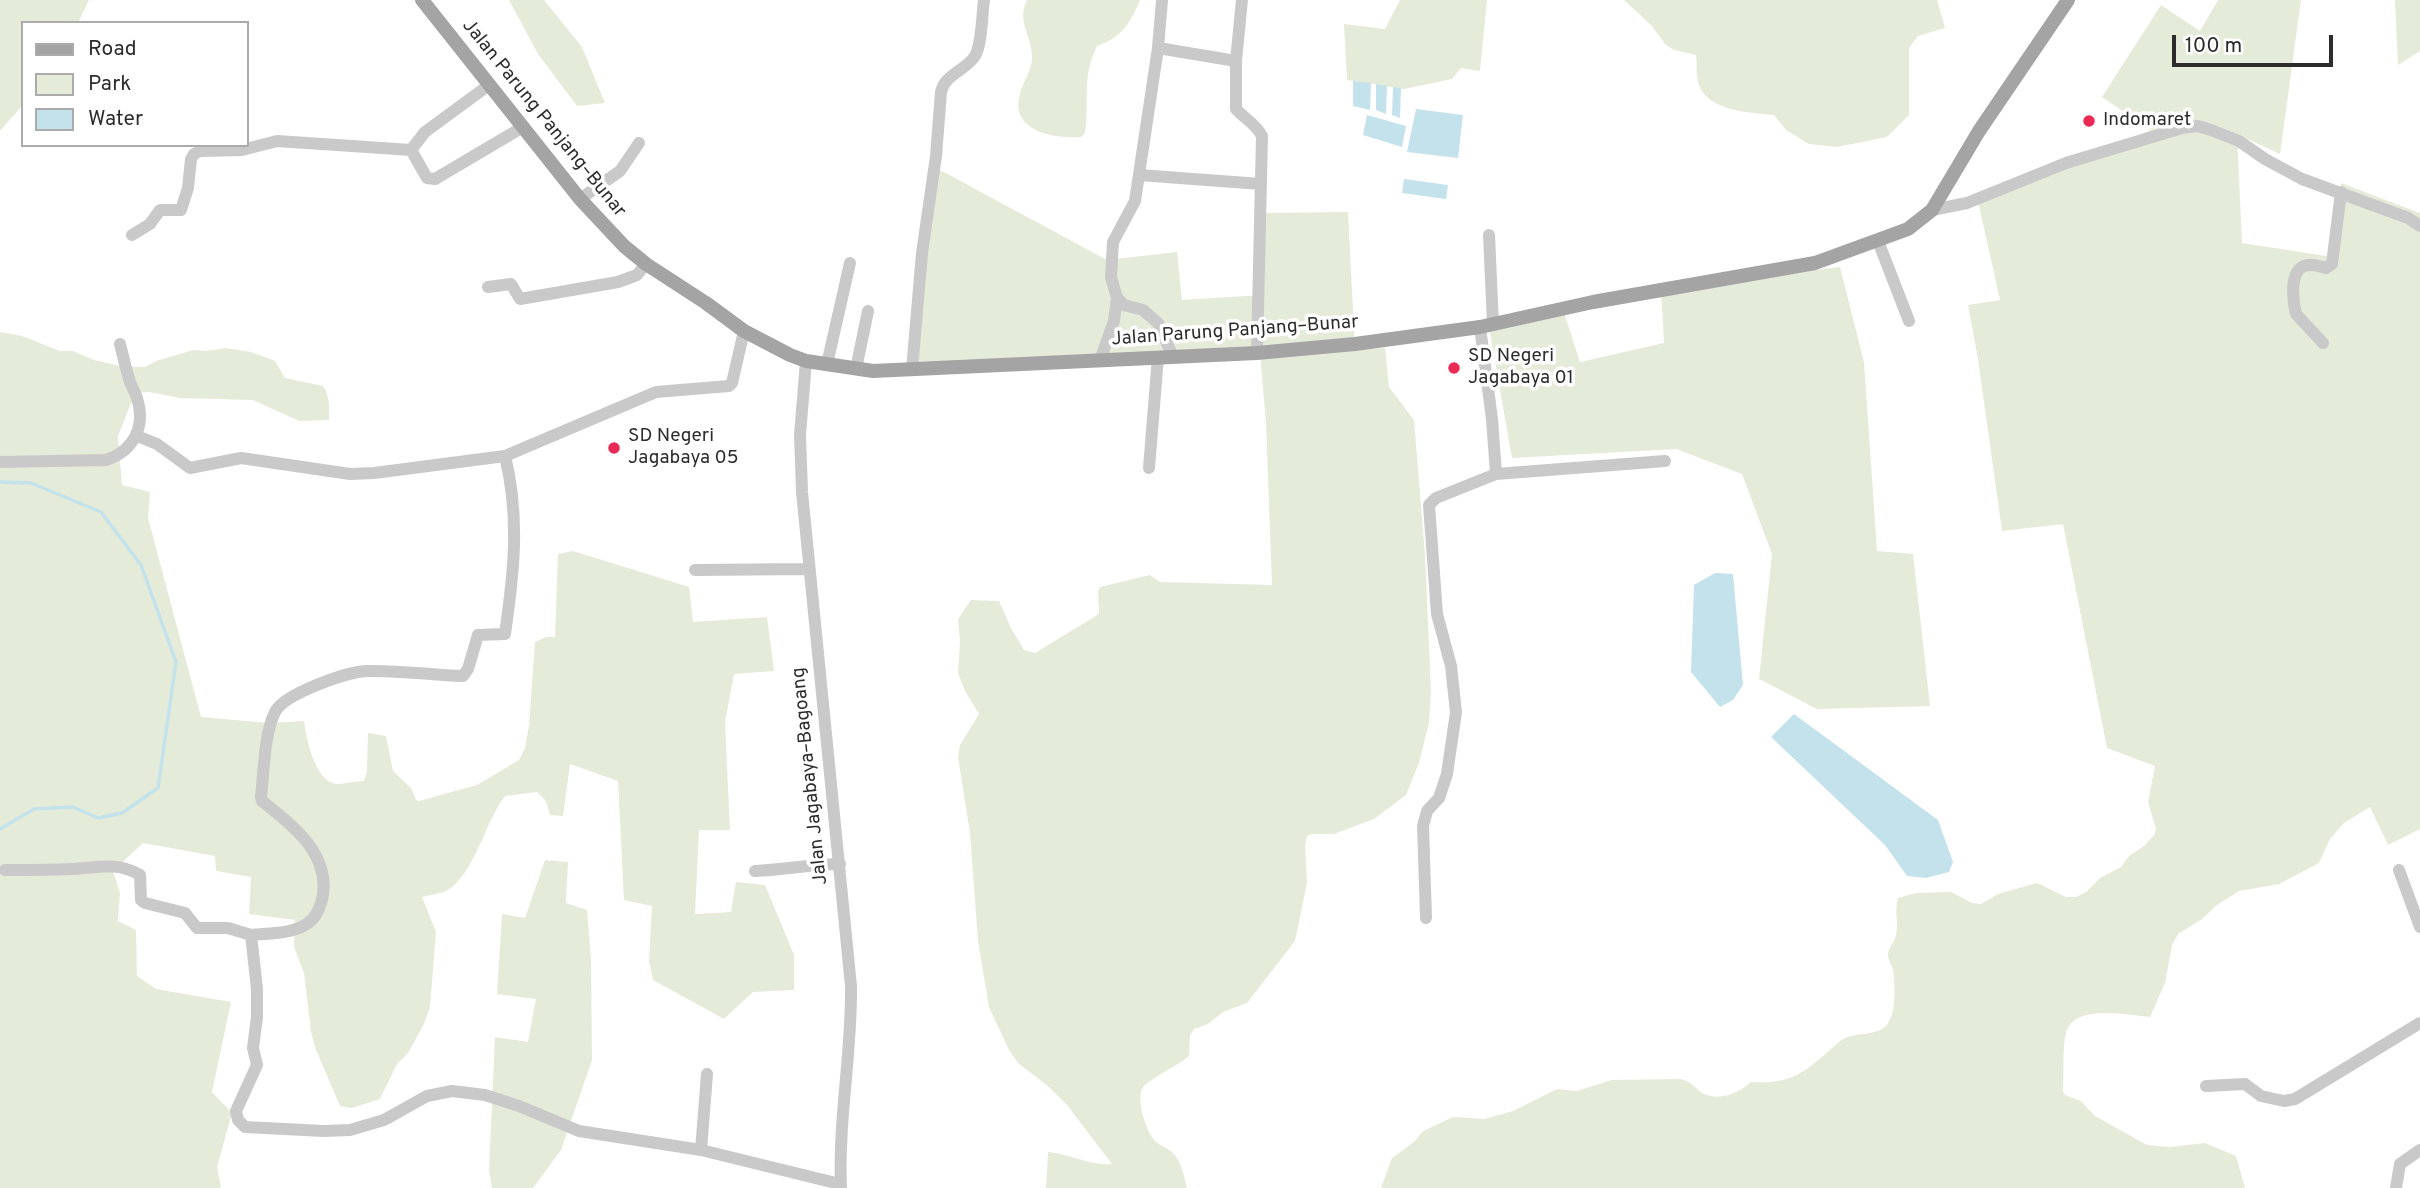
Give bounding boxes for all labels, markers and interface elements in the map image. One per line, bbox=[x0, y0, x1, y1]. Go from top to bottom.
street label: Jalan Parung Panjang–Bunar bbox=[456, 16, 630, 222]
legend bbox=[21, 21, 248, 147]
scale bar bbox=[2175, 21, 2336, 65]
text: 100 m bbox=[2185, 33, 2242, 60]
text: Road bbox=[88, 36, 137, 63]
text: Park bbox=[88, 71, 131, 98]
text: Water bbox=[88, 106, 143, 133]
place label: Indomaret bbox=[2103, 110, 2191, 132]
marker: Indomaret bbox=[2081, 113, 2097, 129]
street label: Jalan Parung Panjang–Bunar bbox=[1111, 312, 1359, 352]
place label: SD Negeri Jagabaya 01 bbox=[1468, 346, 1574, 390]
marker: SD Negeri Jagabaya 01 bbox=[1446, 360, 1462, 376]
place label: SD Negeri Jagabaya 05 bbox=[628, 426, 739, 470]
marker: SD Negeri Jagabaya 05 bbox=[606, 440, 622, 456]
street label: Jalan Jagabaya–Bagoang bbox=[788, 666, 834, 886]

